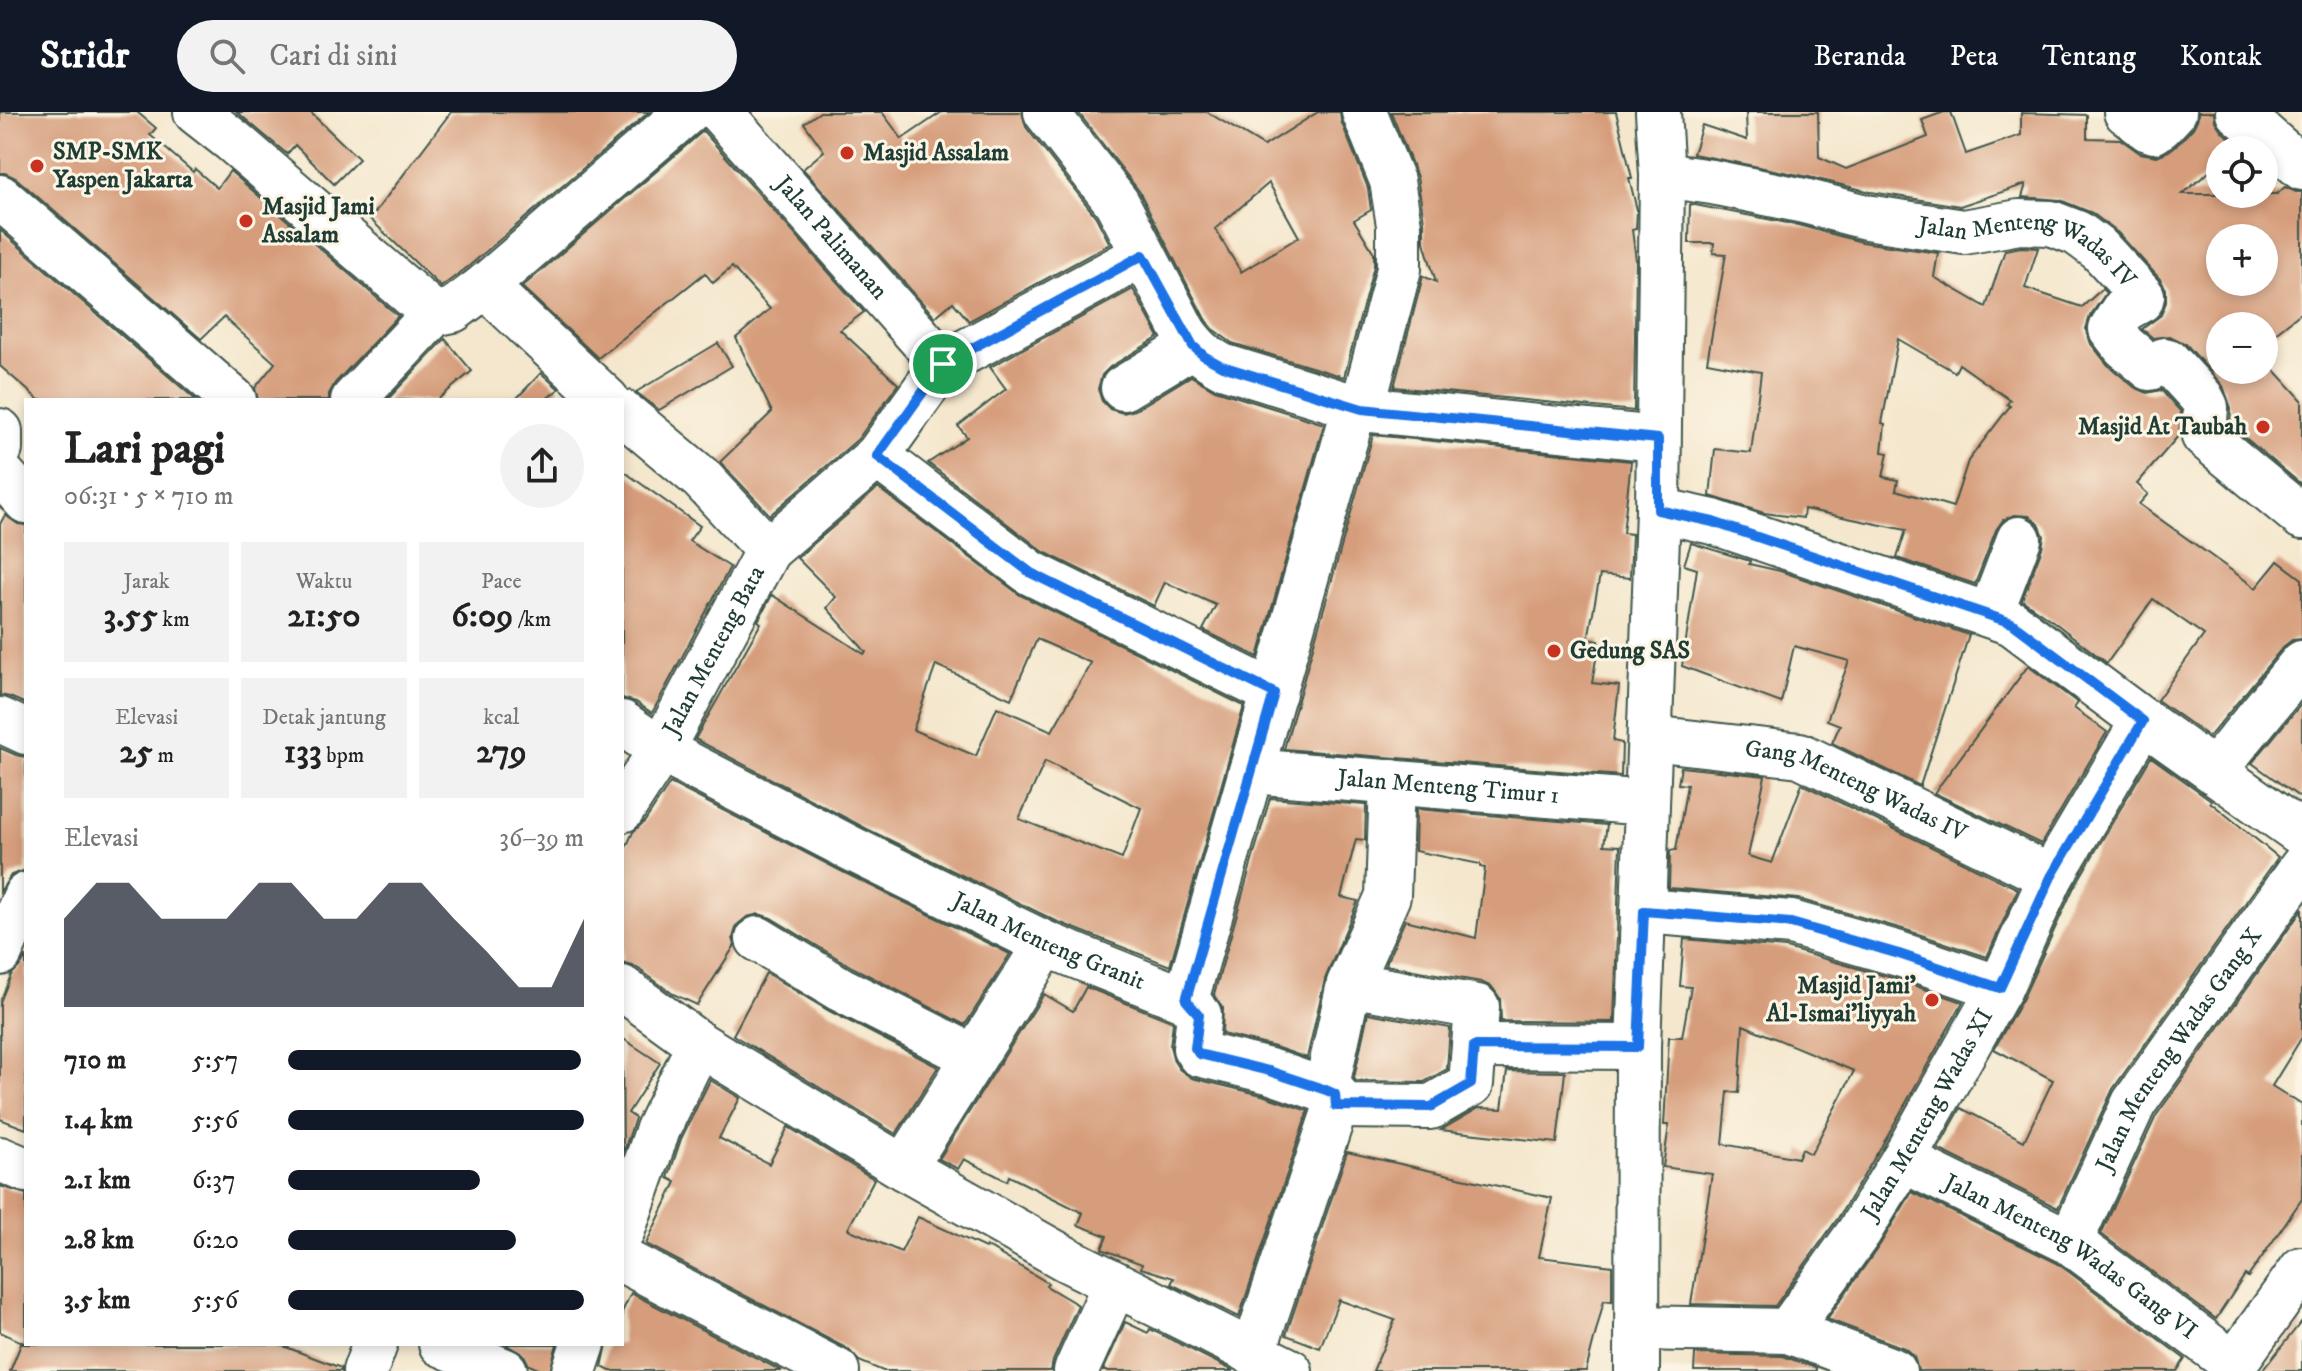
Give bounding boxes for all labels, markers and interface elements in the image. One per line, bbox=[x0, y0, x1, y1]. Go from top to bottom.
search box bbox=[177, 20, 737, 92]
text: Stridr bbox=[40, 32, 129, 80]
icon: search bbox=[205, 34, 249, 78]
text: Cari di sini bbox=[269, 38, 397, 75]
text: Beranda bbox=[1814, 39, 1906, 74]
text: Peta bbox=[1950, 39, 1998, 74]
text: Tentang bbox=[2042, 39, 2136, 74]
text: Kontak bbox=[2180, 39, 2262, 74]
map controls bbox=[2206, 136, 2278, 384]
button: locate bbox=[2206, 136, 2278, 208]
place label: SMP-SMK Yaspen Jakarta bbox=[52, 137, 193, 195]
place label: Masjid Assalam bbox=[863, 138, 1009, 168]
marker: Masjid Assalam bbox=[838, 144, 856, 162]
marker: SMP-SMK Yaspen Jakarta bbox=[28, 157, 46, 175]
street label: Jalan Palimanan bbox=[767, 168, 894, 306]
place label: Masjid Jami Assalam bbox=[261, 192, 375, 250]
street label: Jalan Menteng Wadas IV bbox=[1914, 207, 2143, 295]
marker: Masjid Jami Assalam bbox=[237, 212, 255, 230]
button: + bbox=[2206, 224, 2278, 296]
button: − bbox=[2206, 312, 2278, 384]
pin bbox=[909, 330, 977, 398]
icon: arrive bbox=[921, 342, 965, 386]
place label: Masjid At Taubah bbox=[2078, 412, 2247, 442]
marker: Masjid At Taubah bbox=[2254, 418, 2272, 436]
text: Lari pagi bbox=[64, 422, 225, 477]
button: share bbox=[500, 424, 584, 508]
text: 06:31 · 5 × 710 m bbox=[64, 480, 234, 513]
street label: Jalan Menteng Bata bbox=[655, 560, 772, 743]
text: Jarak bbox=[124, 568, 170, 595]
text: Waktu bbox=[296, 568, 352, 595]
text: Pace bbox=[481, 568, 522, 595]
text: 3.55 bbox=[104, 595, 158, 637]
text: 21:50 bbox=[287, 595, 361, 637]
text: 6:09 bbox=[451, 595, 513, 637]
text: km bbox=[158, 606, 190, 633]
text: /km bbox=[513, 606, 551, 633]
place label: Gedung SAS bbox=[1570, 636, 1690, 666]
marker: Gedung SAS bbox=[1545, 642, 1563, 660]
text: Elevasi bbox=[115, 704, 178, 731]
text: Detak jantung bbox=[262, 704, 386, 731]
text: kcal bbox=[483, 704, 519, 731]
text: 25 bbox=[119, 731, 153, 773]
text: 133 bbox=[284, 731, 322, 773]
text: 279 bbox=[476, 731, 527, 773]
street label: Gang Menteng Wadas IV bbox=[1743, 734, 1972, 849]
text: m bbox=[153, 742, 174, 769]
text: bpm bbox=[322, 742, 364, 769]
street label: Jalan Menteng Timur 1 bbox=[1334, 763, 1560, 811]
text: Elevasi bbox=[64, 822, 139, 855]
text: 36–39 m bbox=[499, 822, 584, 855]
street label: Jalan Menteng Granit bbox=[946, 885, 1150, 997]
street label: Jalan Menteng Wadas Gang X bbox=[2089, 922, 2269, 1178]
place label: Masjid Jami' Al-Ismai'liyyah bbox=[1765, 971, 1916, 1029]
marker: Masjid Jami' Al-Ismai'liyyah bbox=[1923, 991, 1941, 1009]
street label: Jalan Menteng Wadas XI bbox=[1854, 1003, 2000, 1227]
text: 710 m bbox=[64, 1044, 126, 1077]
text: 5:57 bbox=[192, 1044, 238, 1077]
text: 1.4 km bbox=[64, 1104, 133, 1137]
text: 5:56 bbox=[192, 1104, 238, 1137]
text: 2.1 km bbox=[64, 1164, 131, 1197]
text: 6:37 bbox=[192, 1164, 236, 1197]
street label: Jalan Menteng Wadas Gang VI bbox=[1937, 1167, 2203, 1346]
text: 2.8 km bbox=[64, 1224, 134, 1257]
text: 6:20 bbox=[192, 1224, 239, 1257]
text: 3.5 km bbox=[64, 1284, 130, 1317]
text: 5:56 bbox=[192, 1284, 238, 1317]

